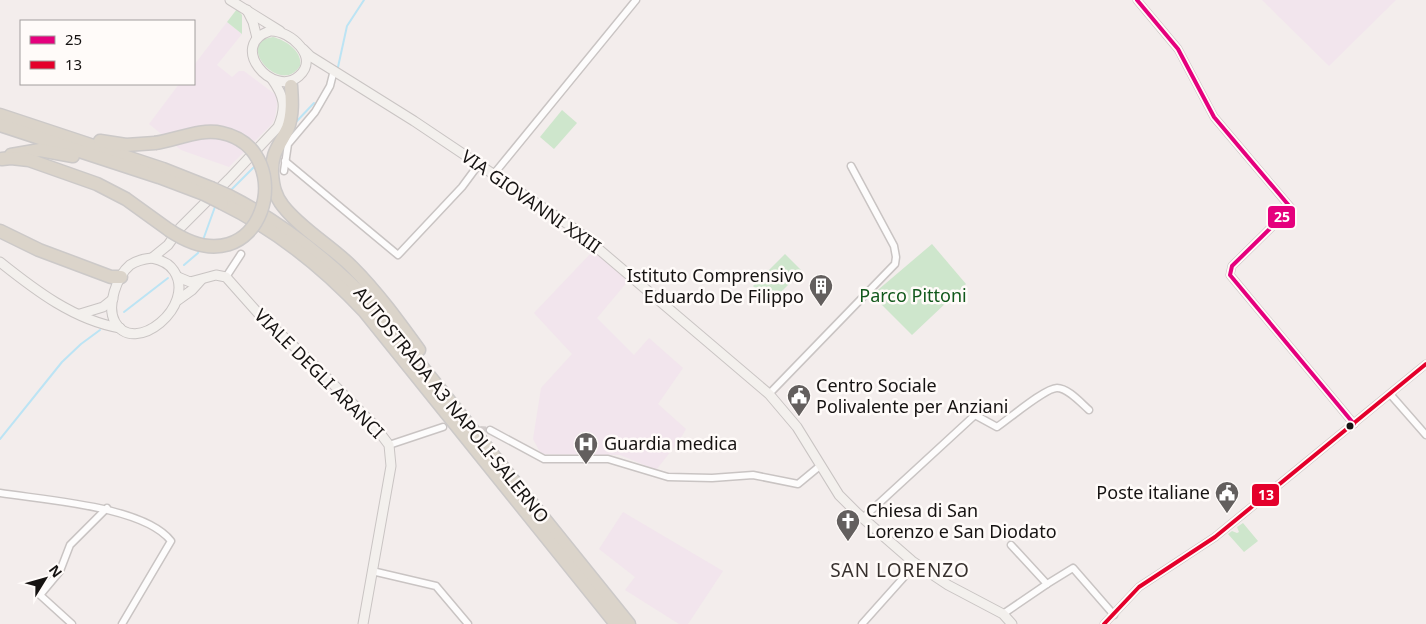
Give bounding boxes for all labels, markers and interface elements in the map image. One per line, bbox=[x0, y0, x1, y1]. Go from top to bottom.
legend bbox=[20, 20, 195, 85]
text: 25 bbox=[65, 29, 82, 49]
text: 13 bbox=[65, 54, 82, 74]
street label: VIA GIOVANNI XXIII bbox=[457, 144, 606, 258]
line badge: 25 bbox=[1267, 205, 1296, 229]
text: 25 bbox=[1274, 207, 1290, 226]
place label: Istituto Comprensivo Eduardo De Filippo bbox=[627, 263, 804, 308]
building icon: Istituto Comprensivo Eduardo De Filippo bbox=[808, 273, 834, 307]
street label: AUTOSTRADA A3 NAPOLI-SALERNO bbox=[349, 281, 555, 528]
park label: Parco Pittoni bbox=[859, 283, 967, 307]
street label: VIALE DEGLI ARANCI bbox=[250, 303, 390, 443]
place label: Centro Sociale Polivalente per Anziani bbox=[816, 373, 1009, 418]
public building icon: Centro Sociale Polivalente per Anziani bbox=[786, 383, 812, 417]
unlabelled marker bbox=[1345, 421, 1355, 431]
hospital icon: Guardia medica bbox=[573, 431, 599, 465]
place label: Guardia medica bbox=[604, 431, 737, 455]
place label: Poste italiane bbox=[1096, 480, 1210, 504]
public building icon: Poste italiane bbox=[1214, 480, 1240, 514]
line badge: 13 bbox=[1251, 483, 1280, 507]
text: 13 bbox=[1258, 485, 1274, 504]
place label: Chiesa di San Lorenzo e San Diodato bbox=[866, 498, 1057, 543]
church icon: Chiesa di San Lorenzo e San Diodato bbox=[835, 508, 861, 542]
north arrow bbox=[20, 554, 70, 604]
district label: SAN LORENZO bbox=[830, 557, 970, 583]
text: N bbox=[45, 561, 67, 581]

